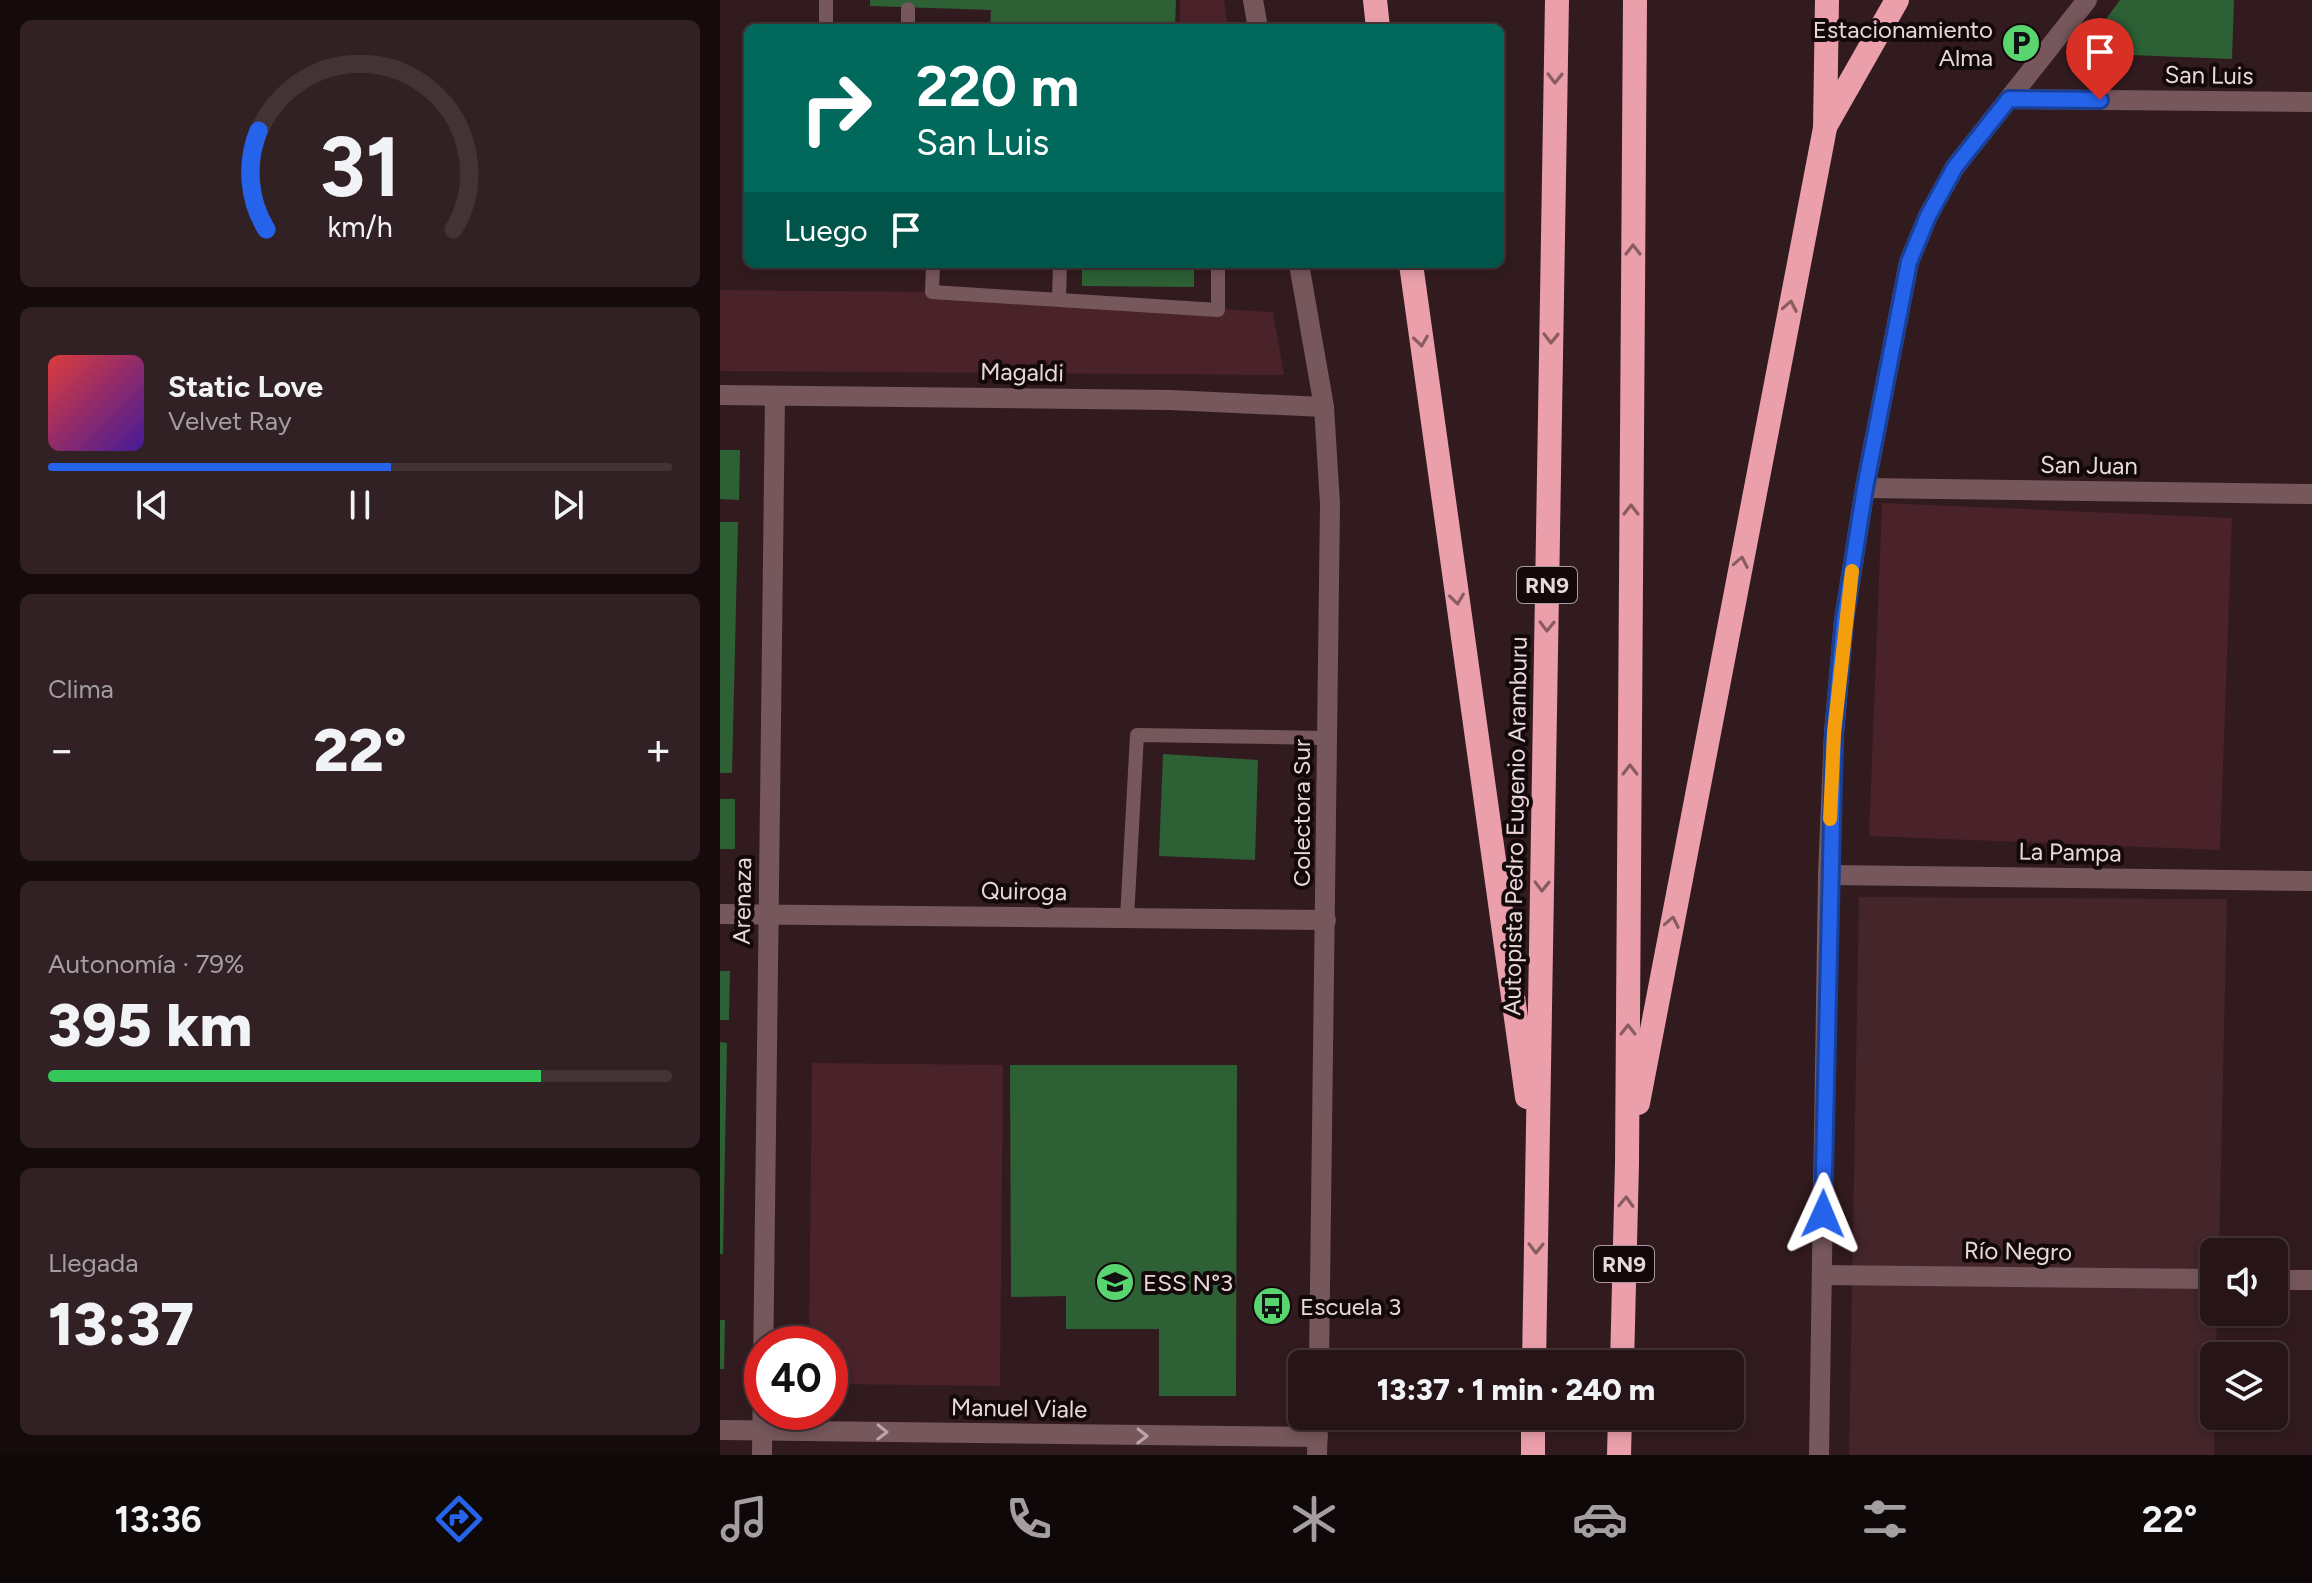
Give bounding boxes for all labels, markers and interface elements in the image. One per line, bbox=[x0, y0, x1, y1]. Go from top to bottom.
place label: Estacionamiento Alma bbox=[1813, 15, 1993, 72]
pin bbox=[2066, 18, 2134, 100]
parking icon: Estacionamiento Alma bbox=[2000, 22, 2042, 64]
icon: arrive bbox=[2078, 30, 2122, 74]
text: 220 m bbox=[916, 53, 1079, 120]
icon: right bbox=[784, 56, 888, 160]
street label: San Luis bbox=[2164, 60, 2254, 90]
one-way arrow bbox=[1547, 72, 1564, 85]
text: 31 bbox=[319, 116, 401, 216]
text: San Luis bbox=[916, 121, 1049, 164]
icon: arrive bbox=[884, 208, 928, 252]
text: km/h bbox=[327, 210, 393, 244]
text: Luego bbox=[784, 212, 868, 249]
one-way arrow bbox=[1624, 243, 1642, 256]
one-way arrow bbox=[1781, 300, 1798, 313]
one-way arrow bbox=[1542, 332, 1560, 345]
one-way arrow bbox=[1412, 334, 1429, 348]
street label: Magaldi bbox=[980, 357, 1064, 387]
text: Static Love bbox=[168, 368, 323, 405]
text: Velvet Ray bbox=[168, 405, 292, 437]
street label: San Juan bbox=[2040, 450, 2138, 480]
icon: previous bbox=[130, 483, 174, 527]
icon: pause bbox=[338, 483, 382, 527]
icon: next bbox=[546, 483, 590, 527]
one-way arrow bbox=[1622, 503, 1640, 516]
one-way arrow bbox=[1732, 555, 1749, 569]
road number: RN9 bbox=[1517, 567, 1577, 603]
one-way arrow bbox=[1448, 592, 1465, 606]
one-way arrow bbox=[1538, 620, 1555, 633]
street label: Autopista Pedro Eugenio Aramburu bbox=[1497, 636, 1533, 1016]
text: Clima bbox=[48, 673, 114, 705]
text: 22° bbox=[313, 714, 407, 786]
text: − bbox=[48, 723, 75, 776]
text: + bbox=[645, 723, 672, 776]
street label: Colectora Sur bbox=[1287, 739, 1316, 887]
one-way arrow bbox=[1621, 763, 1638, 776]
street label: La Pampa bbox=[2018, 837, 2122, 867]
street label: Arenaza bbox=[727, 857, 757, 945]
street label: Quiroga bbox=[981, 876, 1067, 906]
one-way arrow bbox=[1534, 880, 1551, 893]
one-way arrow bbox=[1663, 916, 1680, 929]
text: Autonomía · 79% bbox=[48, 948, 245, 980]
text: 395 km bbox=[48, 989, 252, 1061]
one-way arrow bbox=[1619, 1023, 1637, 1036]
position arrow bbox=[1781, 1172, 1865, 1256]
one-way arrow bbox=[1617, 1195, 1634, 1208]
street label: Río Negro bbox=[1964, 1236, 2072, 1266]
map controls bbox=[2200, 1238, 2288, 1430]
button: sound bbox=[2200, 1238, 2288, 1326]
one-way arrow bbox=[1528, 1242, 1545, 1255]
road number: RN9 bbox=[1594, 1246, 1654, 1282]
text: Llegada bbox=[48, 1247, 138, 1279]
school or university icon: ESS N°3 bbox=[1094, 1261, 1136, 1303]
place label: ESS N°3 bbox=[1143, 1268, 1233, 1297]
bus stop icon: Escuela 3 bbox=[1251, 1285, 1293, 1327]
text: 13:37 bbox=[48, 1288, 194, 1360]
place label: Escuela 3 bbox=[1300, 1292, 1401, 1321]
speed limit sign: 40 bbox=[744, 1326, 848, 1430]
button: layers bbox=[2200, 1342, 2288, 1430]
text: 13:37 · 1 min · 240 m bbox=[1377, 1371, 1655, 1408]
street label: Manuel Viale bbox=[951, 1392, 1087, 1424]
one-way arrow bbox=[876, 1424, 889, 1441]
one-way arrow bbox=[1136, 1427, 1149, 1444]
icon: directions bbox=[431, 1491, 487, 1547]
icon: music bbox=[716, 1491, 772, 1547]
icon: phone bbox=[1001, 1491, 1057, 1547]
icon: climate bbox=[1286, 1491, 1342, 1547]
icon: car bbox=[1572, 1491, 1628, 1547]
icon: filters bbox=[1857, 1491, 1913, 1547]
text: 13:36 bbox=[115, 1498, 202, 1541]
text: 22° bbox=[2142, 1498, 2197, 1541]

